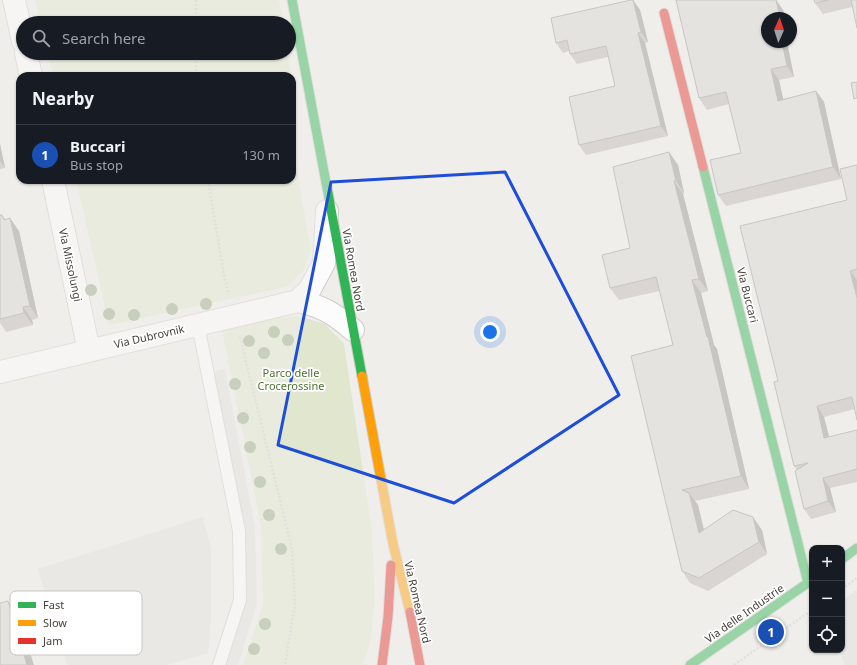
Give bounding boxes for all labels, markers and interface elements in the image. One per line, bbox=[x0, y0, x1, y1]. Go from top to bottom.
north arrow bbox=[761, 12, 797, 48]
search box bbox=[16, 16, 296, 60]
icon: search bbox=[30, 27, 52, 49]
text: Search here bbox=[62, 28, 145, 48]
text: Nearby bbox=[32, 87, 94, 110]
text: Buccari bbox=[70, 136, 125, 156]
text: 1 bbox=[41, 146, 49, 164]
text: 130 m bbox=[242, 146, 280, 164]
text: Bus stop bbox=[70, 156, 123, 174]
street label: Via Missolungi bbox=[56, 227, 86, 303]
street label: Via Romea Nord bbox=[339, 228, 369, 312]
street label: Via Buccari bbox=[734, 266, 762, 324]
street label: Via Dubrovnik bbox=[112, 321, 186, 351]
your location bbox=[480, 322, 500, 342]
park label: Parco delle Crocerossine bbox=[258, 365, 324, 393]
map controls bbox=[809, 545, 845, 653]
button: + bbox=[809, 545, 845, 581]
street label: Via Romea Nord bbox=[401, 560, 435, 644]
street label: Via delle Industrie bbox=[702, 580, 786, 646]
button: − bbox=[809, 581, 845, 617]
legend bbox=[10, 591, 142, 655]
text: Fast bbox=[43, 597, 64, 612]
text: Slow bbox=[43, 615, 67, 630]
pin: 1 bbox=[758, 617, 784, 647]
button: locate bbox=[809, 617, 845, 653]
text: Jam bbox=[42, 633, 62, 648]

